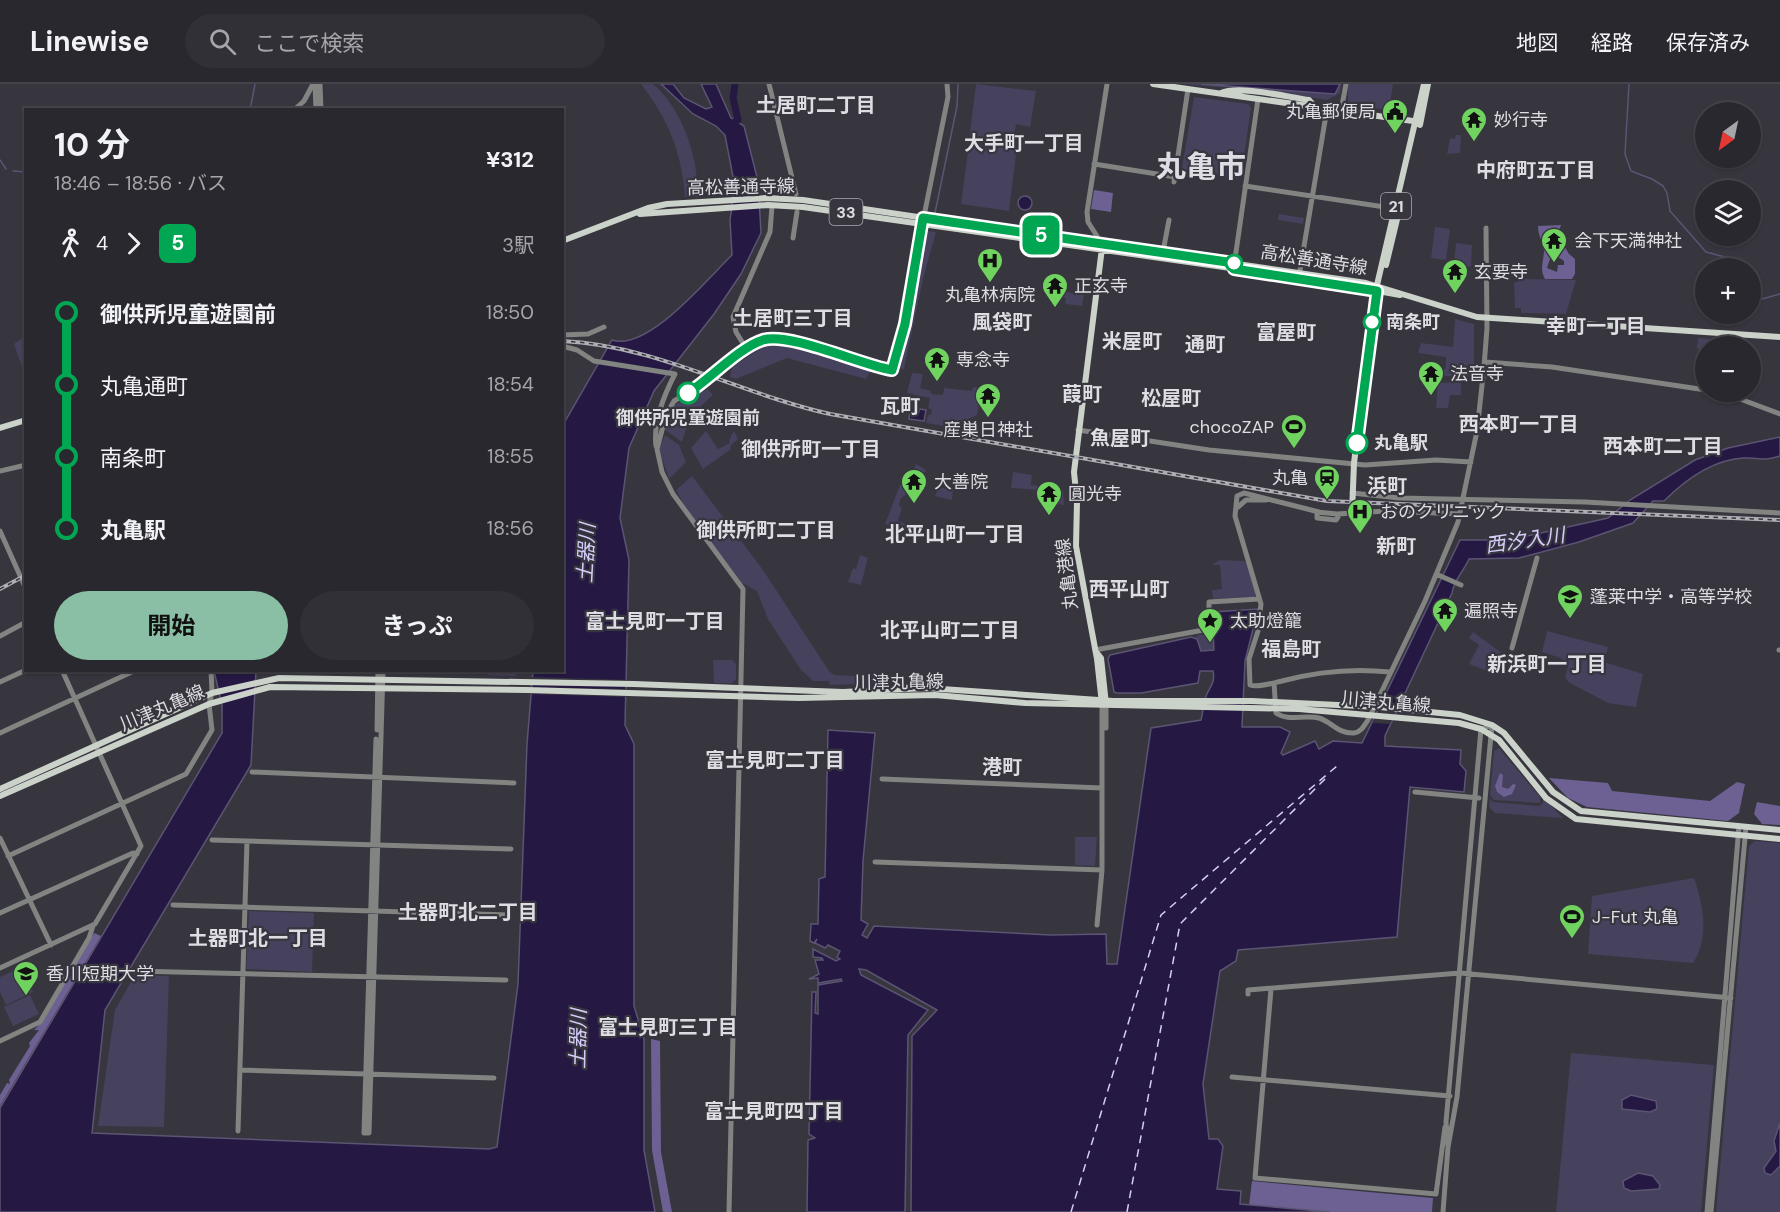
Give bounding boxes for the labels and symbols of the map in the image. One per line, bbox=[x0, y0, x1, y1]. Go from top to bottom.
district label: 土居町二丁目 bbox=[756, 92, 876, 118]
public building icon: 丸亀郵便局 bbox=[1380, 97, 1410, 135]
place label: 丸亀郵便局 bbox=[1286, 100, 1376, 124]
north arrow bbox=[1695, 102, 1761, 168]
temple icon: 妙行寺 bbox=[1459, 105, 1489, 143]
place label: 妙行寺 bbox=[1494, 108, 1548, 132]
district label: 大手町一丁目 bbox=[964, 130, 1084, 156]
district label: 丸亀市 bbox=[1156, 147, 1246, 186]
district label: 中府町五丁目 bbox=[1476, 157, 1596, 183]
street label: 高松善通寺線 bbox=[687, 174, 795, 200]
road number: 21 bbox=[1381, 193, 1411, 219]
road number: 33 bbox=[830, 199, 862, 225]
line badge: 5 bbox=[1022, 216, 1060, 254]
temple icon: 会下天満神社 bbox=[1539, 226, 1569, 264]
place label: 会下天満神社 bbox=[1574, 229, 1682, 253]
street label: 高松善通寺線 bbox=[1259, 240, 1369, 280]
hospital icon: 丸亀林病院 bbox=[975, 246, 1005, 284]
unlabelled marker bbox=[1225, 254, 1243, 272]
temple icon: 玄要寺 bbox=[1440, 257, 1470, 295]
place label: 玄要寺 bbox=[1474, 260, 1528, 284]
temple icon: 正玄寺 bbox=[1040, 271, 1070, 309]
place label: 正玄寺 bbox=[1074, 274, 1128, 298]
place label: 丸亀林病院 bbox=[945, 283, 1035, 307]
district label: 土居町三丁目 bbox=[733, 305, 853, 331]
district label: 風袋町 bbox=[972, 309, 1032, 335]
place label: 南条町 bbox=[1386, 310, 1440, 334]
marker: 南条町 bbox=[1363, 313, 1381, 331]
district label: 幸町一丁目 bbox=[1546, 313, 1646, 339]
district label: 富屋町 bbox=[1256, 319, 1316, 345]
district label: 米屋町 bbox=[1102, 328, 1162, 354]
district label: 通町 bbox=[1185, 331, 1225, 357]
temple icon: 専念寺 bbox=[922, 345, 952, 383]
place label: 専念寺 bbox=[956, 348, 1010, 372]
temple icon: 法音寺 bbox=[1416, 359, 1446, 397]
place label: 法音寺 bbox=[1450, 362, 1504, 386]
temple icon: 産巣日神社 bbox=[973, 381, 1003, 419]
district label: 葭町 bbox=[1062, 381, 1102, 407]
marker: 御供所児童遊園前 bbox=[677, 382, 699, 404]
district label: 松屋町 bbox=[1141, 385, 1201, 411]
district label: 瓦町 bbox=[880, 393, 920, 419]
place label: 御供所児童遊園前 bbox=[615, 406, 760, 430]
district label: 西本町一丁目 bbox=[1459, 411, 1579, 437]
sports icon: chocoZAP bbox=[1279, 412, 1309, 450]
place label: chocoZAP bbox=[1190, 415, 1274, 439]
place label: 産巣日神社 bbox=[943, 418, 1033, 442]
district label: 魚屋町 bbox=[1090, 425, 1150, 451]
place label: 丸亀駅 bbox=[1374, 431, 1428, 455]
marker: 丸亀駅 bbox=[1346, 432, 1368, 454]
district label: 西本町二丁目 bbox=[1603, 433, 1723, 459]
district label: 御供所町一丁目 bbox=[741, 436, 881, 462]
station icon: 丸亀 bbox=[1312, 463, 1342, 501]
place label: 丸亀 bbox=[1272, 466, 1308, 490]
temple icon: 大善院 bbox=[899, 467, 929, 505]
place label: 大善院 bbox=[934, 470, 988, 494]
district label: 浜町 bbox=[1367, 473, 1407, 499]
temple icon: 圓光寺 bbox=[1034, 479, 1064, 517]
place label: 圓光寺 bbox=[1068, 482, 1122, 506]
hospital icon: おのクリニック bbox=[1345, 497, 1375, 535]
place label: おのクリニック bbox=[1380, 500, 1506, 524]
district label: 御供所町二丁目 bbox=[696, 517, 836, 543]
water label: 土器川 bbox=[571, 520, 601, 584]
district label: 北平山町一丁目 bbox=[885, 521, 1025, 547]
water label: 西汐入川 bbox=[1484, 521, 1568, 558]
district label: 新町 bbox=[1376, 533, 1416, 559]
street label: 丸亀港線 bbox=[1051, 537, 1083, 611]
district label: 西平山町 bbox=[1089, 576, 1169, 602]
school or university icon: 蓬莱中学・高等学校 bbox=[1555, 582, 1585, 620]
place label: 蓬莱中学・高等学校 bbox=[1590, 585, 1752, 609]
temple icon: 遍照寺 bbox=[1430, 596, 1460, 634]
place label: 遍照寺 bbox=[1464, 599, 1518, 623]
place icon: 太助燈籠 bbox=[1195, 606, 1225, 644]
district label: 富士見町一丁目 bbox=[585, 608, 725, 634]
place label: 太助燈籠 bbox=[1230, 609, 1302, 633]
district label: 北平山町二丁目 bbox=[880, 617, 1020, 643]
district label: 福島町 bbox=[1261, 636, 1321, 662]
district label: 新浜町一丁目 bbox=[1487, 651, 1607, 677]
street label: 川津丸亀線 bbox=[854, 669, 944, 695]
street label: 川津丸亀線 bbox=[116, 679, 208, 737]
street label: 川津丸亀線 bbox=[1340, 686, 1432, 718]
district label: 富士見町二丁目 bbox=[705, 747, 845, 773]
district label: 港町 bbox=[982, 754, 1022, 780]
district label: 土器町北二丁目 bbox=[398, 899, 538, 925]
sports icon: J-Fut 丸亀 bbox=[1557, 902, 1587, 940]
place label: J-Fut 丸亀 bbox=[1592, 905, 1679, 929]
district label: 土器町北一丁目 bbox=[188, 925, 328, 951]
school or university icon: 香川短期大学 bbox=[11, 959, 41, 997]
place label: 香川短期大学 bbox=[46, 962, 154, 986]
water label: 土器川 bbox=[564, 1007, 592, 1069]
district label: 富士見町三丁目 bbox=[598, 1014, 738, 1040]
district label: 富士見町四丁目 bbox=[704, 1098, 844, 1124]

